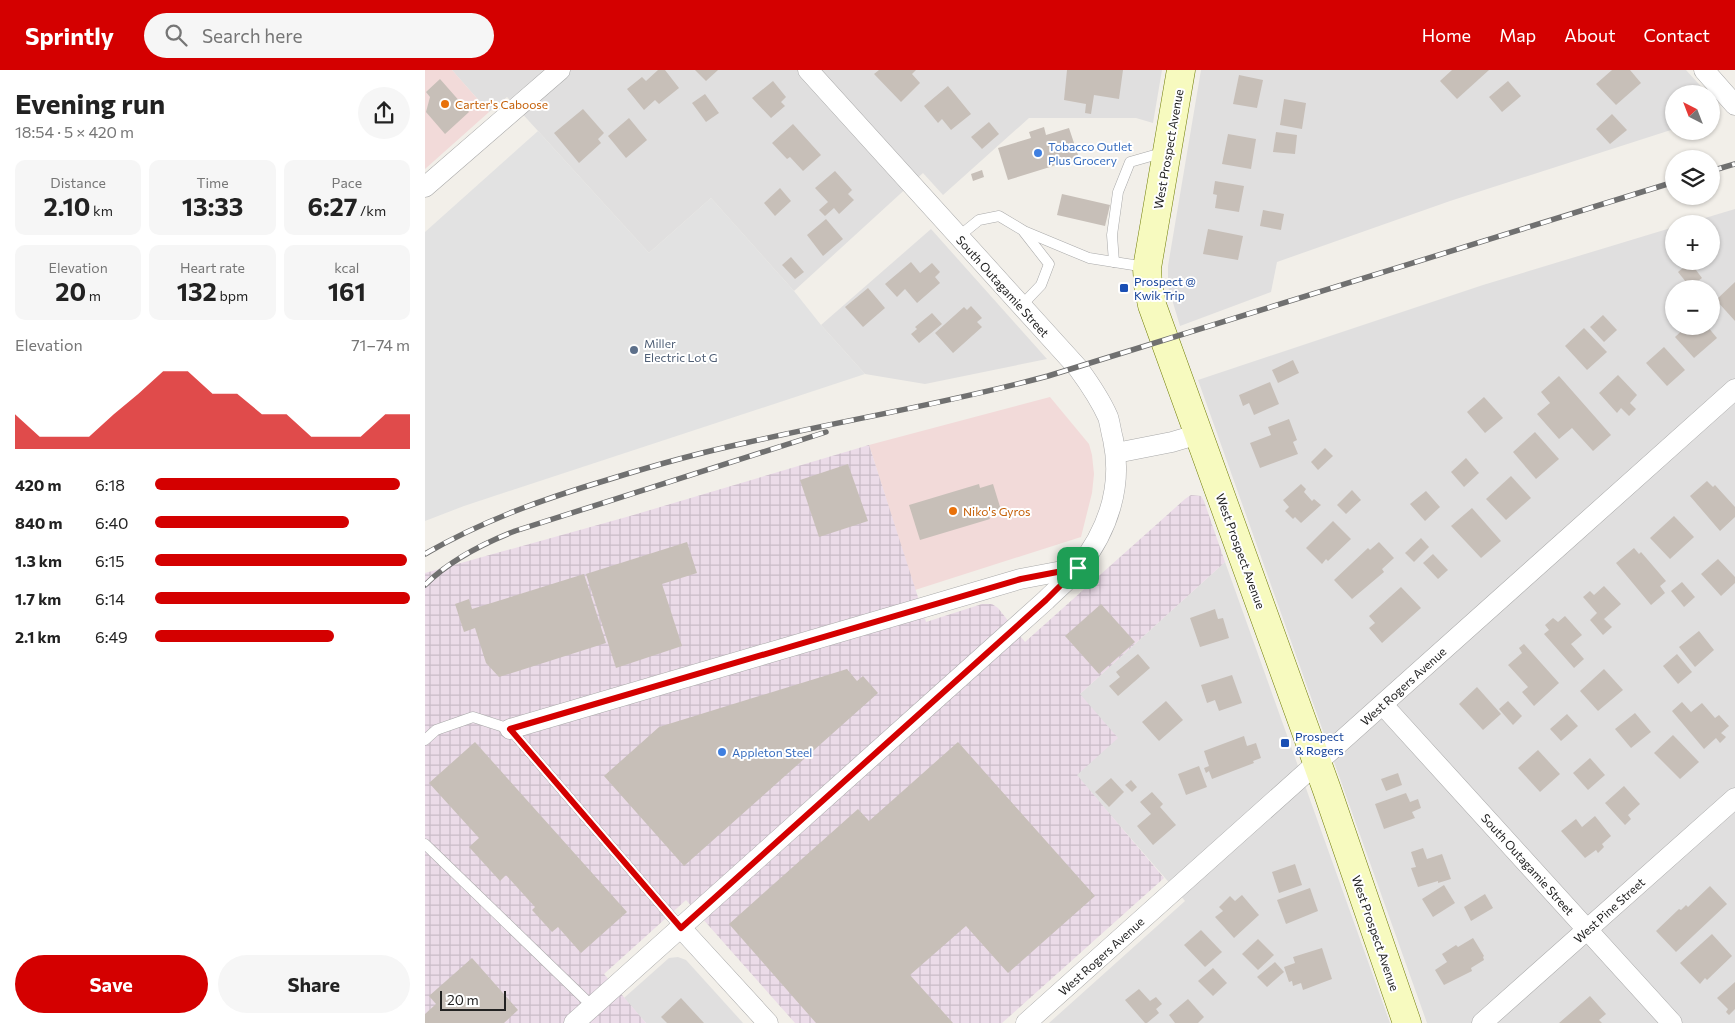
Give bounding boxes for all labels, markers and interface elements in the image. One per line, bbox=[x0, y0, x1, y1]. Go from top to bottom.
search box bbox=[144, 13, 494, 58]
text: Sprintly bbox=[25, 21, 114, 50]
icon: search bbox=[162, 21, 190, 49]
text: Search here bbox=[202, 24, 302, 47]
text: Home bbox=[1422, 24, 1471, 46]
text: Map bbox=[1499, 24, 1536, 46]
text: About bbox=[1564, 24, 1616, 46]
text: Contact bbox=[1644, 24, 1710, 46]
north arrow bbox=[1665, 85, 1720, 140]
map controls bbox=[1665, 85, 1720, 335]
text: Evening run bbox=[15, 86, 165, 120]
button: share bbox=[358, 87, 410, 139]
street label: West Prospect Avenue bbox=[1151, 88, 1185, 210]
place label: Carter's Caboose bbox=[455, 97, 548, 111]
marker: Carter's Caboose bbox=[439, 98, 451, 110]
text: 18:54 · 5 × 420 m bbox=[15, 122, 134, 141]
place label: Tobacco Outlet Plus Grocery bbox=[1048, 139, 1132, 167]
marker: Tobacco Outlet Plus Grocery bbox=[1032, 147, 1044, 159]
button: layers bbox=[1665, 150, 1720, 205]
text: Distance bbox=[50, 174, 106, 191]
text: Time bbox=[196, 174, 229, 191]
text: Pace bbox=[332, 174, 362, 191]
text: 2.10 bbox=[43, 191, 90, 221]
text: 13:33 bbox=[182, 191, 243, 221]
text: 6:27 bbox=[308, 191, 357, 221]
text: km bbox=[90, 202, 113, 219]
text: /km bbox=[357, 202, 386, 219]
button: + bbox=[1665, 215, 1720, 270]
street label: South Outagamie Street bbox=[954, 232, 1052, 340]
text: Elevation bbox=[49, 259, 108, 276]
text: Heart rate bbox=[180, 259, 245, 276]
text: kcal bbox=[334, 259, 359, 276]
place label: Prospect @ Kwik Trip bbox=[1134, 274, 1196, 302]
text: 20 bbox=[55, 276, 86, 306]
text: 132 bbox=[177, 276, 217, 306]
text: 161 bbox=[328, 276, 366, 306]
button: − bbox=[1665, 280, 1720, 335]
marker: Prospect @ Kwik Trip bbox=[1118, 282, 1130, 294]
text: m bbox=[86, 287, 101, 304]
text: bpm bbox=[217, 287, 248, 304]
text: Elevation bbox=[15, 335, 83, 354]
text: 71–74 m bbox=[351, 335, 410, 354]
place label: Miller Electric Lot G bbox=[644, 336, 717, 364]
marker: Miller Electric Lot G bbox=[628, 344, 640, 356]
text: 420 m bbox=[15, 475, 61, 494]
text: 6:18 bbox=[95, 475, 125, 494]
street label: West Prospect Avenue bbox=[1214, 491, 1268, 611]
place label: Niko's Gyros bbox=[963, 504, 1031, 518]
marker: Niko's Gyros bbox=[947, 505, 959, 517]
text: 840 m bbox=[15, 513, 62, 532]
text: 6:40 bbox=[95, 513, 129, 532]
pin bbox=[1057, 547, 1099, 589]
text: 1.3 km bbox=[15, 551, 62, 570]
text: 6:15 bbox=[95, 551, 125, 570]
icon: arrive bbox=[1064, 554, 1092, 582]
text: 1.7 km bbox=[15, 589, 61, 608]
text: 6:14 bbox=[95, 589, 125, 608]
text: 2.1 km bbox=[15, 627, 61, 646]
text: 6:49 bbox=[95, 627, 128, 646]
street label: West Rogers Avenue bbox=[1357, 644, 1449, 728]
place label: Prospect & Rogers bbox=[1295, 729, 1344, 757]
marker: Prospect & Rogers bbox=[1279, 737, 1291, 749]
place label: Appleton Steel bbox=[732, 745, 812, 759]
marker: Appleton Steel bbox=[716, 746, 728, 758]
street label: South Outagamie Street bbox=[1479, 810, 1577, 918]
street label: West Prospect Avenue bbox=[1350, 873, 1402, 993]
street label: West Pine Street bbox=[1571, 874, 1647, 945]
street label: West Rogers Avenue bbox=[1055, 914, 1147, 998]
button: Save bbox=[15, 955, 208, 1013]
button: Share bbox=[218, 955, 410, 1013]
scale bar bbox=[440, 988, 506, 1011]
text: 20 m bbox=[447, 991, 479, 1008]

